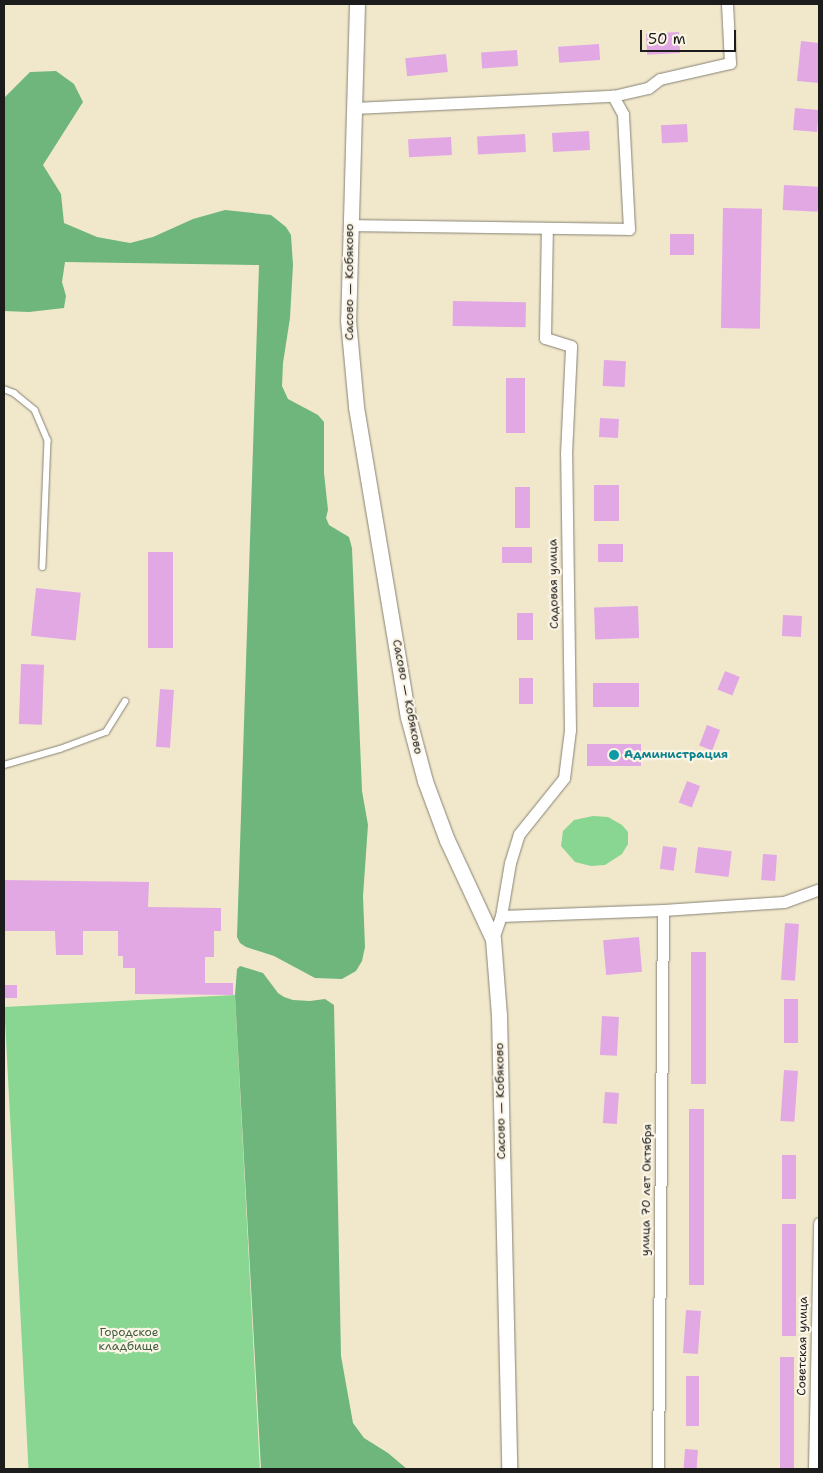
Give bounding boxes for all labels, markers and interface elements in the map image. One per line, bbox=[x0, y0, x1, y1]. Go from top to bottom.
scale bar bbox=[643, 20, 739, 52]
text: 50 m bbox=[648, 29, 686, 49]
street label: Сасово — Кобяково bbox=[343, 224, 357, 340]
street label: Садовая улица bbox=[546, 539, 562, 629]
street label: Сасово — Кобяково bbox=[389, 638, 425, 756]
place label: Администрация bbox=[624, 748, 728, 762]
marker: Администрация bbox=[608, 749, 620, 761]
street label: Сасово — Кобяково bbox=[493, 1042, 509, 1160]
street label: улица 70 лет Октября bbox=[639, 1124, 655, 1256]
street label: Советская улица bbox=[795, 1296, 811, 1396]
park label: Городское кладбище bbox=[99, 1326, 159, 1354]

